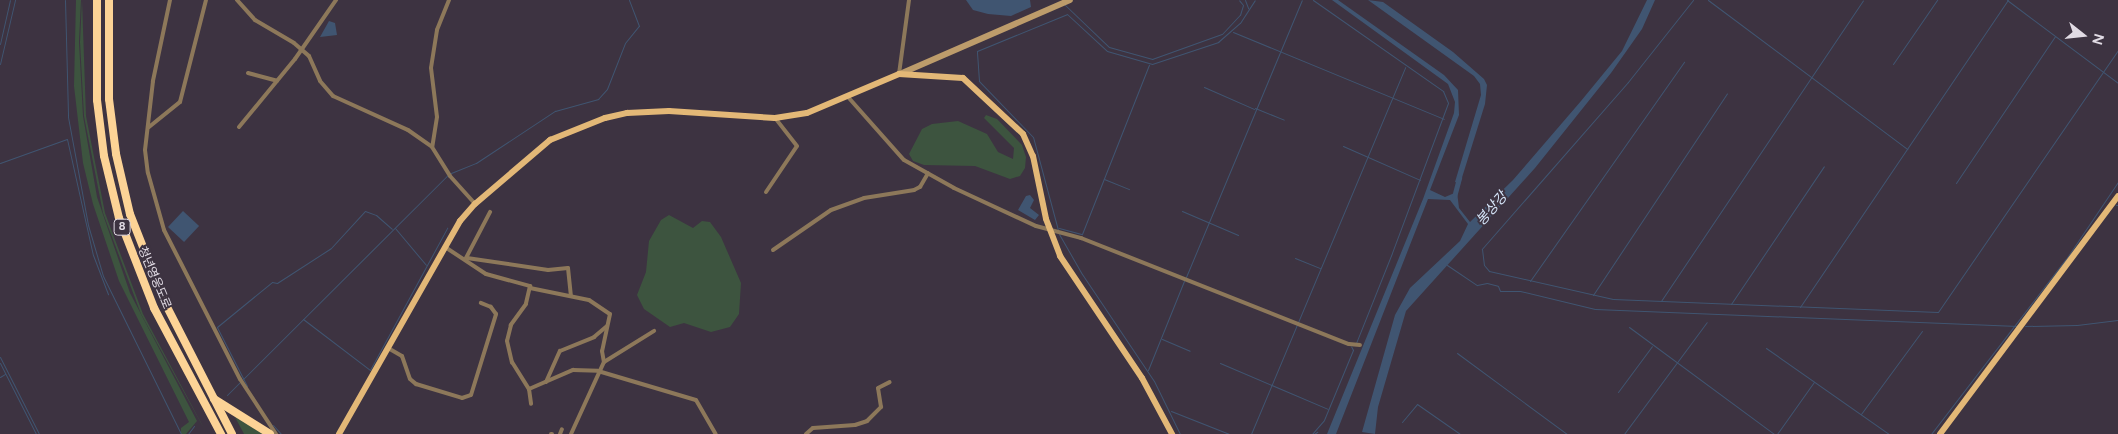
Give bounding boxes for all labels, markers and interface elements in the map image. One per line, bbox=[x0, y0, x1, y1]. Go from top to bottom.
north arrow bbox=[2058, 10, 2108, 60]
text: N bbox=[2088, 32, 2108, 47]
water label: 봉상강 bbox=[1473, 189, 1511, 229]
road number: 8 bbox=[113, 218, 131, 236]
street label: 청년영웅도로 bbox=[134, 245, 174, 311]

